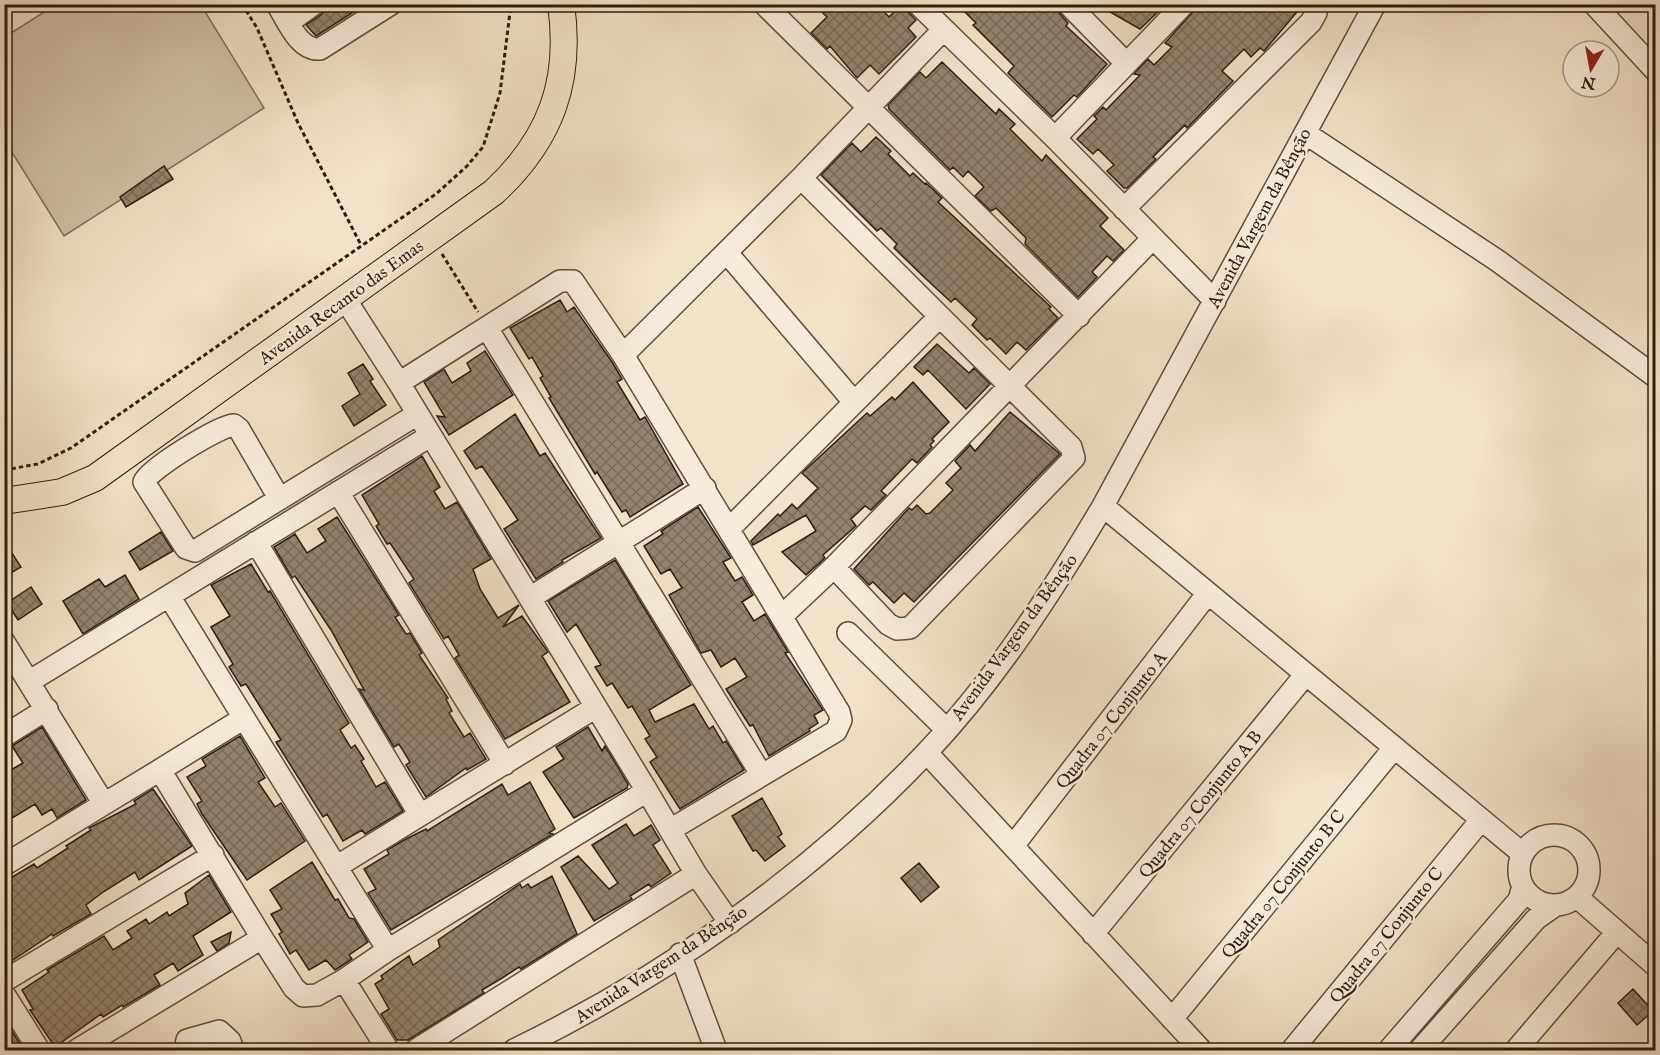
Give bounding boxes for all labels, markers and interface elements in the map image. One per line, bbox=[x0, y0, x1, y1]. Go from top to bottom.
north arrow bbox=[1561, 39, 1621, 99]
text: N bbox=[1580, 71, 1598, 93]
street label: Avenida Vargem da Bênção bbox=[1203, 124, 1318, 314]
street label: Avenida Recanto das Emas bbox=[254, 236, 429, 371]
street label: Avenida Vargem da Bênção bbox=[946, 550, 1084, 727]
street label: Quadra 07 Conjunto A bbox=[1051, 647, 1173, 794]
street label: Quadra 07 Conjunto A B bbox=[1134, 726, 1268, 884]
street label: Quadra 07 Conjunto B C bbox=[1217, 806, 1351, 964]
street label: Quadra 07 Conjunto C bbox=[1325, 863, 1449, 1009]
street label: Avenida Vargem da Bênção bbox=[571, 901, 752, 1030]

